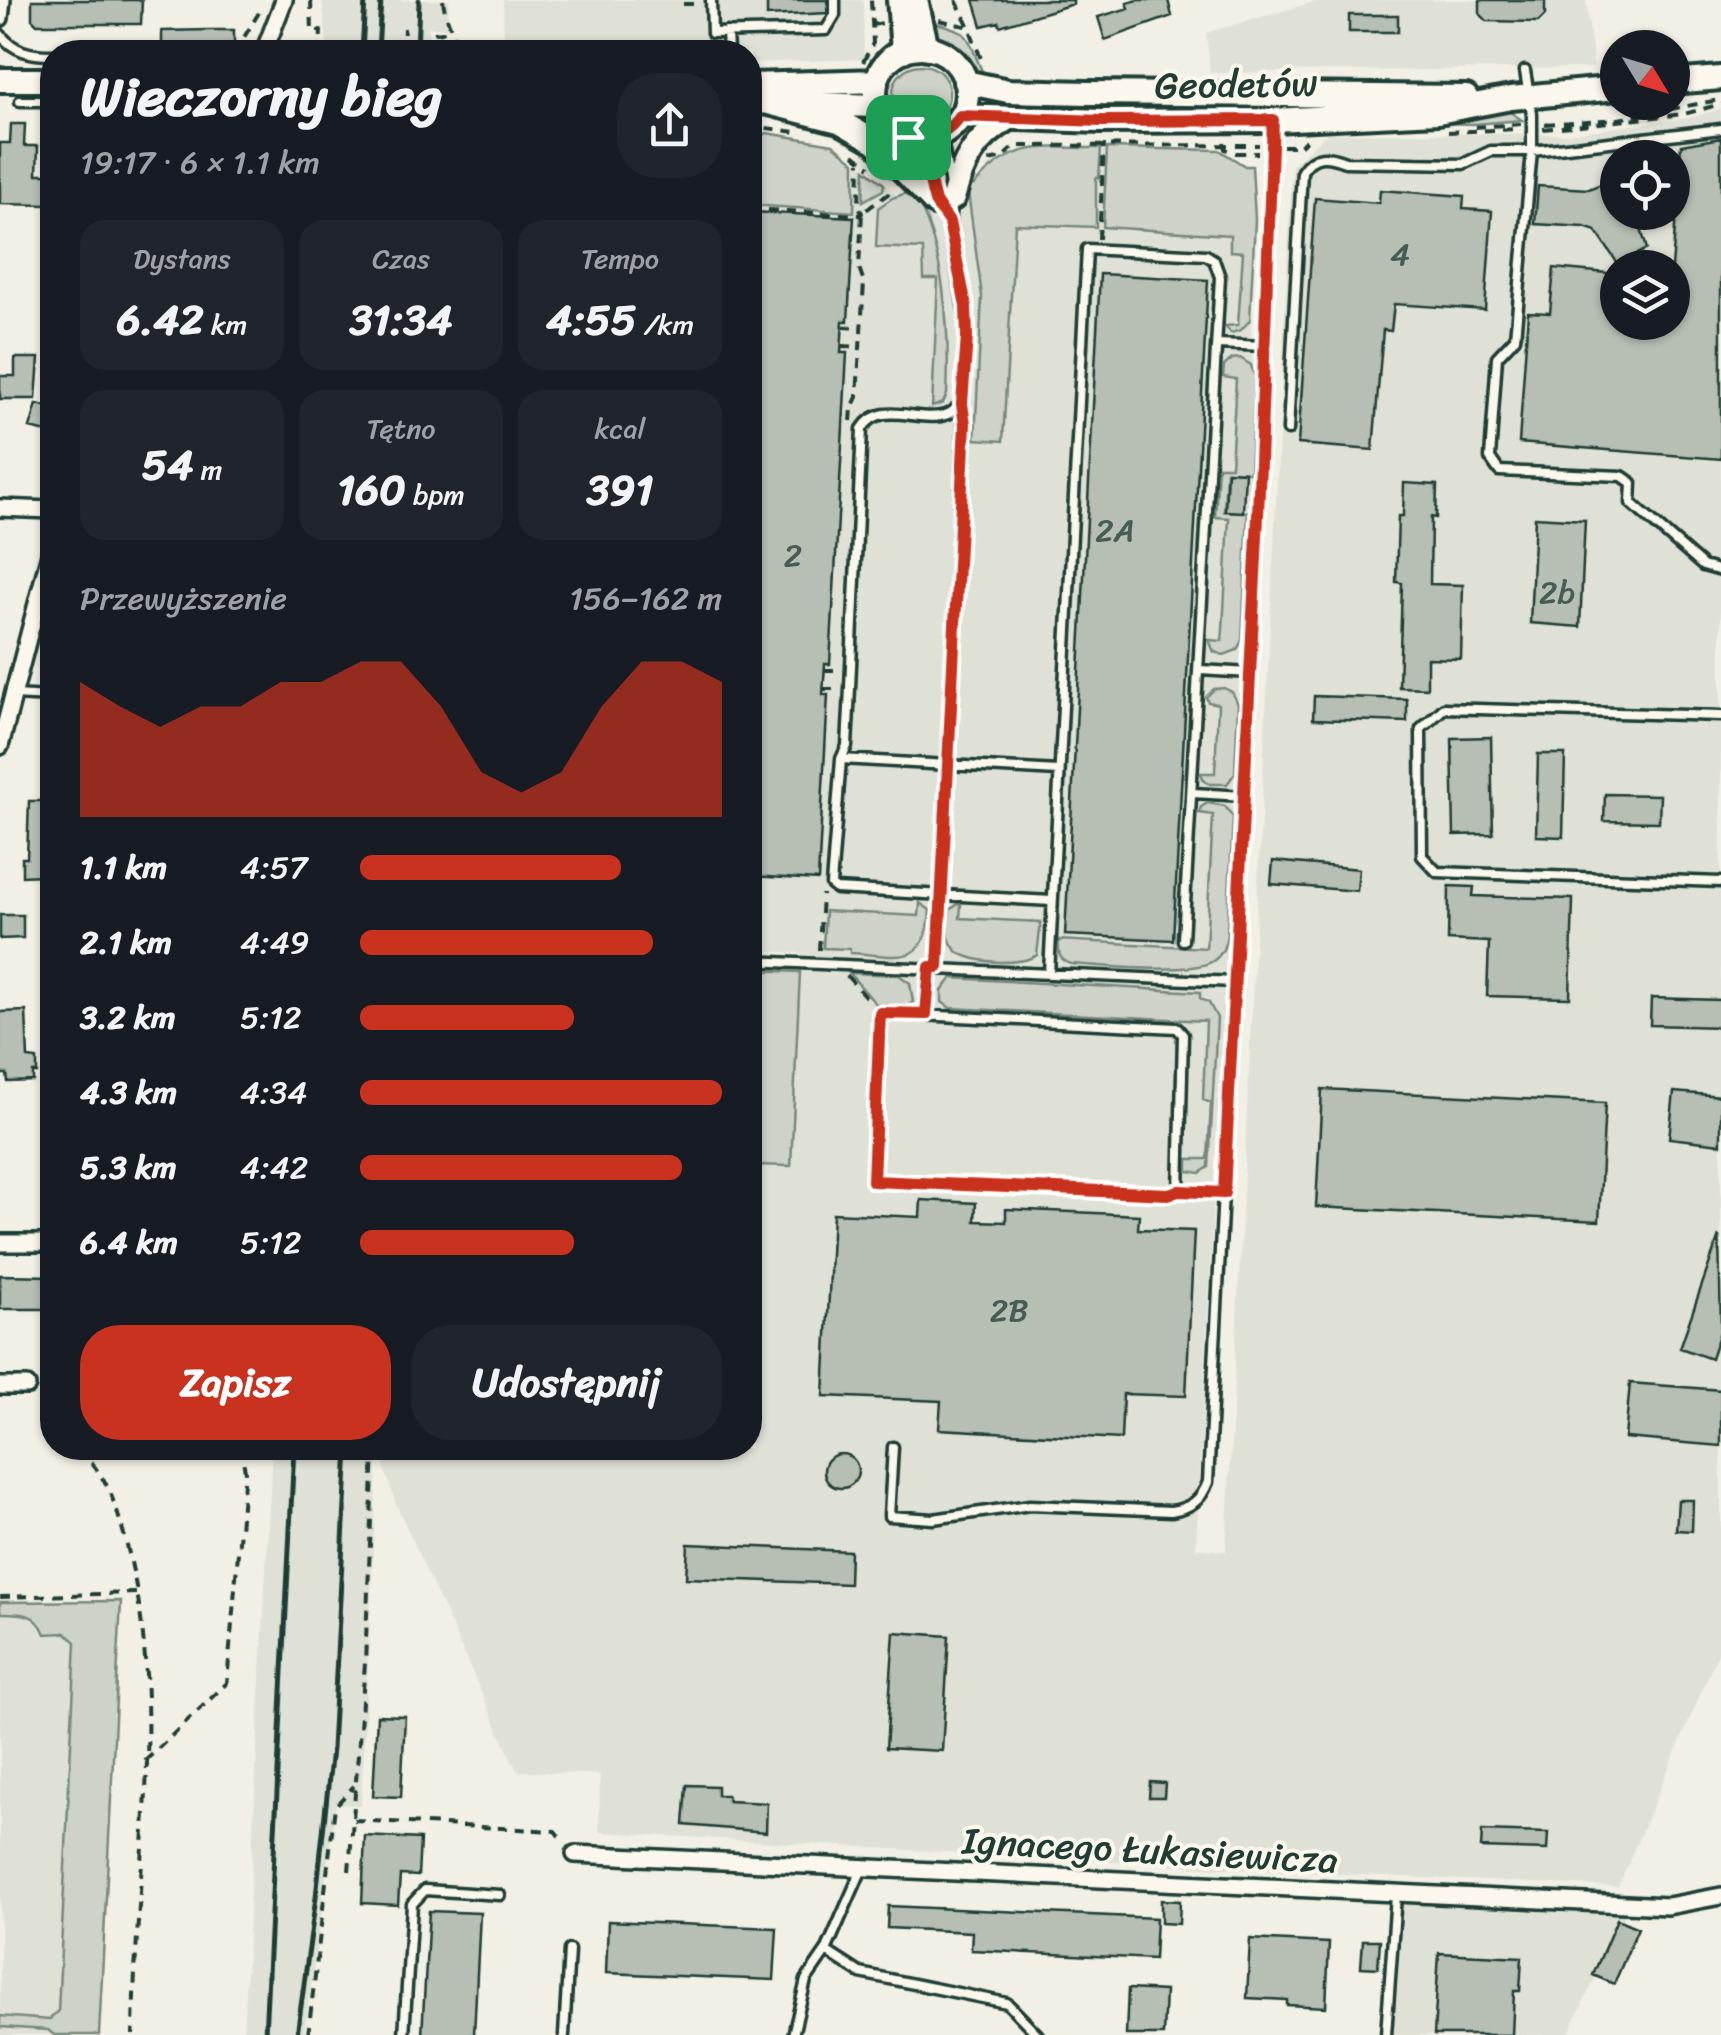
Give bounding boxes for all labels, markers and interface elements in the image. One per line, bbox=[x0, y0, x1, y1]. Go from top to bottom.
north arrow bbox=[1600, 30, 1690, 120]
map controls bbox=[1600, 30, 1690, 340]
text: Wieczorny bieg bbox=[80, 48, 442, 145]
street label: Geodetów bbox=[1154, 50, 1318, 119]
button: share bbox=[617, 73, 722, 178]
pin bbox=[866, 95, 951, 180]
icon: arrive bbox=[881, 110, 936, 165]
text: 19:17 · 6 × 1.1 km bbox=[80, 134, 320, 191]
button: locate bbox=[1600, 140, 1690, 230]
house number: 4 bbox=[1390, 226, 1410, 283]
text: Dystans bbox=[133, 234, 231, 283]
text: Czas bbox=[372, 234, 430, 283]
text: Tempo bbox=[581, 234, 659, 283]
button: layers bbox=[1600, 250, 1690, 340]
text: 6.42 bbox=[117, 283, 204, 357]
text: 31:34 bbox=[349, 283, 453, 357]
text: 4:55 bbox=[546, 283, 636, 357]
text: km bbox=[204, 300, 247, 349]
text: /km bbox=[636, 300, 694, 349]
text: Tętno bbox=[367, 404, 436, 453]
text: kcal bbox=[595, 404, 645, 453]
text: 54 bbox=[142, 428, 194, 502]
text: m bbox=[194, 445, 222, 494]
text: 160 bbox=[337, 453, 406, 527]
text: 391 bbox=[587, 453, 653, 527]
text: bpm bbox=[406, 470, 465, 519]
house number: 2A bbox=[1095, 502, 1135, 559]
house number: 2 bbox=[784, 527, 802, 584]
house number: 2b bbox=[1539, 564, 1575, 621]
text: Przewyższenie bbox=[80, 570, 287, 627]
text: 156–162 m bbox=[569, 570, 722, 627]
text: 1.1 km bbox=[80, 839, 167, 896]
text: 4:57 bbox=[240, 839, 308, 896]
text: 2.1 km bbox=[80, 914, 172, 971]
text: 4:49 bbox=[240, 914, 309, 971]
text: 3.2 km bbox=[80, 989, 176, 1046]
text: 5:12 bbox=[240, 989, 301, 1046]
text: 4.3 km bbox=[80, 1064, 177, 1121]
text: 4:34 bbox=[240, 1064, 307, 1121]
text: 5.3 km bbox=[80, 1139, 177, 1196]
text: 4:42 bbox=[240, 1139, 308, 1196]
text: 6.4 km bbox=[80, 1214, 178, 1271]
text: 5:12 bbox=[240, 1214, 301, 1271]
house number: 2B bbox=[990, 1282, 1028, 1339]
button: Zapisz bbox=[80, 1325, 391, 1440]
button: Udostępnij bbox=[411, 1325, 722, 1440]
street label: Ignacego Łukasiewicza bbox=[960, 1807, 1339, 1894]

